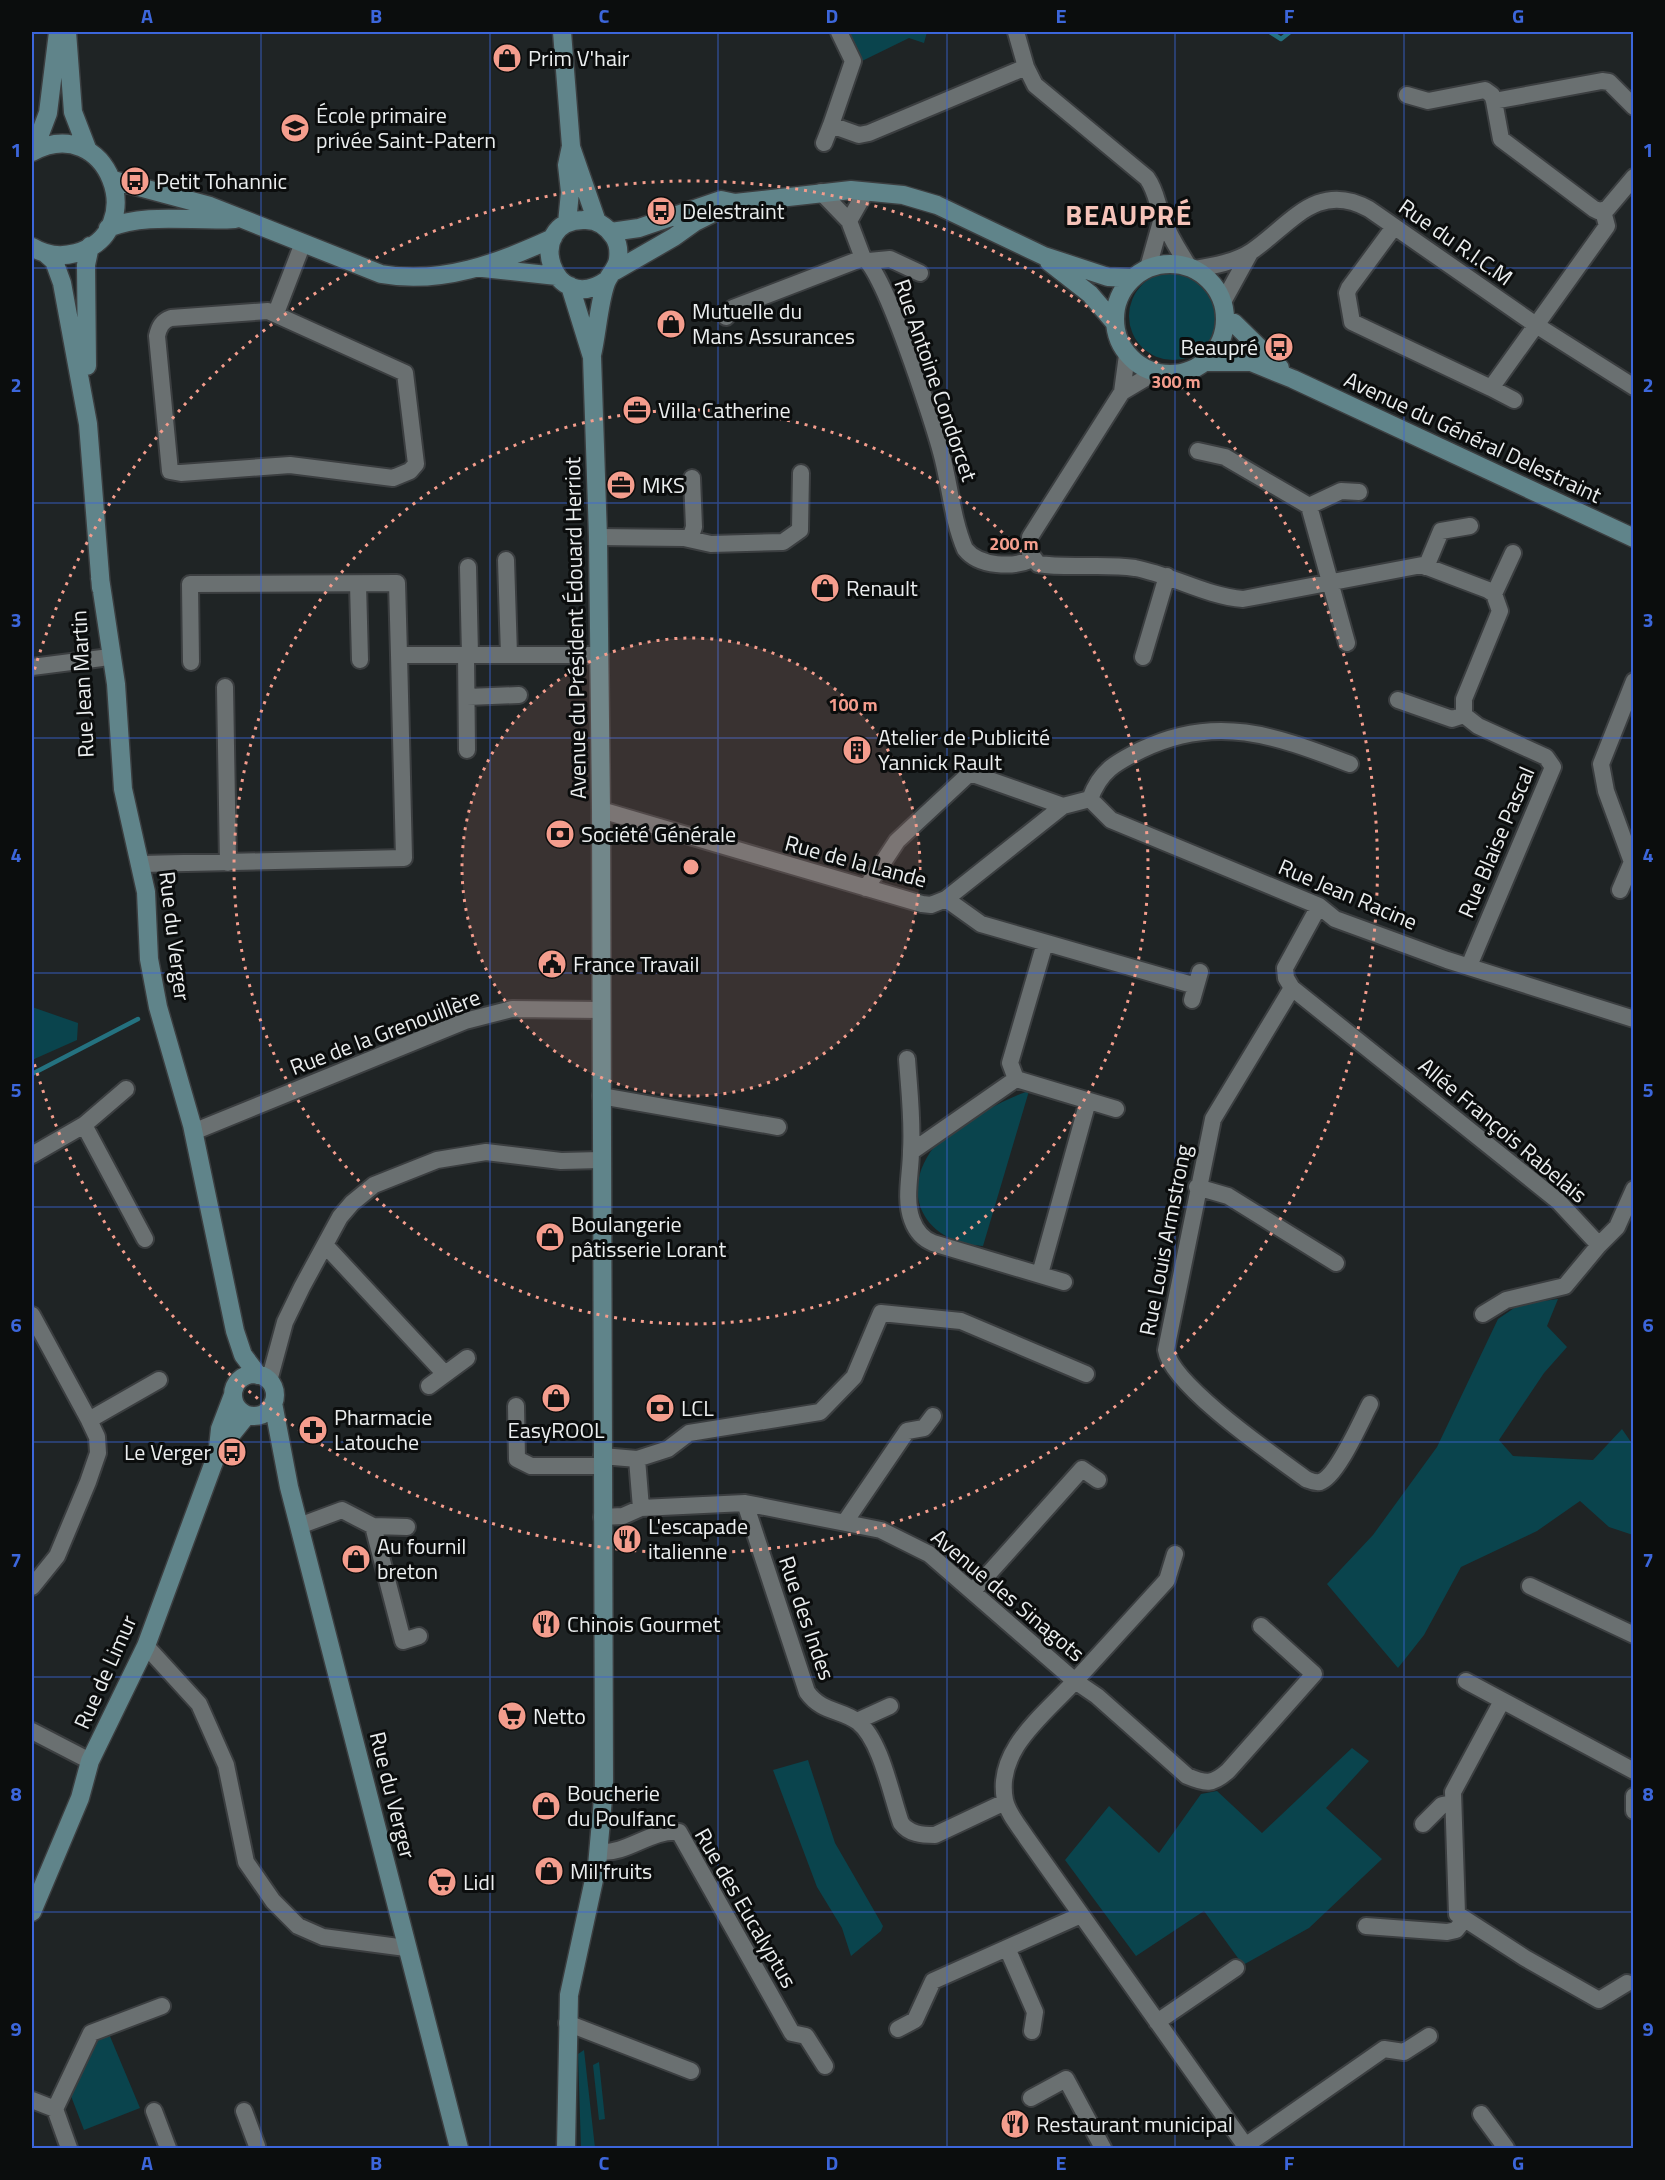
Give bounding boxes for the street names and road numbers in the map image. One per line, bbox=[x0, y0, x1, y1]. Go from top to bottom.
street label: Rue du R.I.C.M bbox=[1392, 190, 1520, 294]
street label: Rue Antoine Condorcet bbox=[885, 274, 987, 486]
street label: Avenue du Général Delestraint bbox=[1339, 362, 1607, 512]
street label: Avenue du Président Édouard Herriot bbox=[555, 456, 595, 799]
street label: Rue Jean Martin bbox=[61, 609, 103, 759]
street label: Rue Blaise Pascal bbox=[1449, 761, 1543, 923]
street label: Rue de la Lande bbox=[781, 826, 931, 896]
street label: Rue Jean Racine bbox=[1273, 849, 1423, 939]
street label: Rue du Verger bbox=[150, 869, 200, 1003]
street label: Rue de la Grenouillère bbox=[285, 980, 485, 1084]
street label: Allée François Rabelais bbox=[1411, 1049, 1595, 1211]
street label: Rue Louis Armstrong bbox=[1130, 1142, 1200, 1338]
street label: Avenue des Sinagots bbox=[924, 1520, 1092, 1670]
street label: Rue des Indes bbox=[770, 1551, 844, 1685]
street label: Rue de Limur bbox=[65, 1609, 145, 1735]
street label: Rue du Verger bbox=[361, 1728, 425, 1863]
street label: Rue des Eucalyptus bbox=[686, 1822, 806, 1994]

